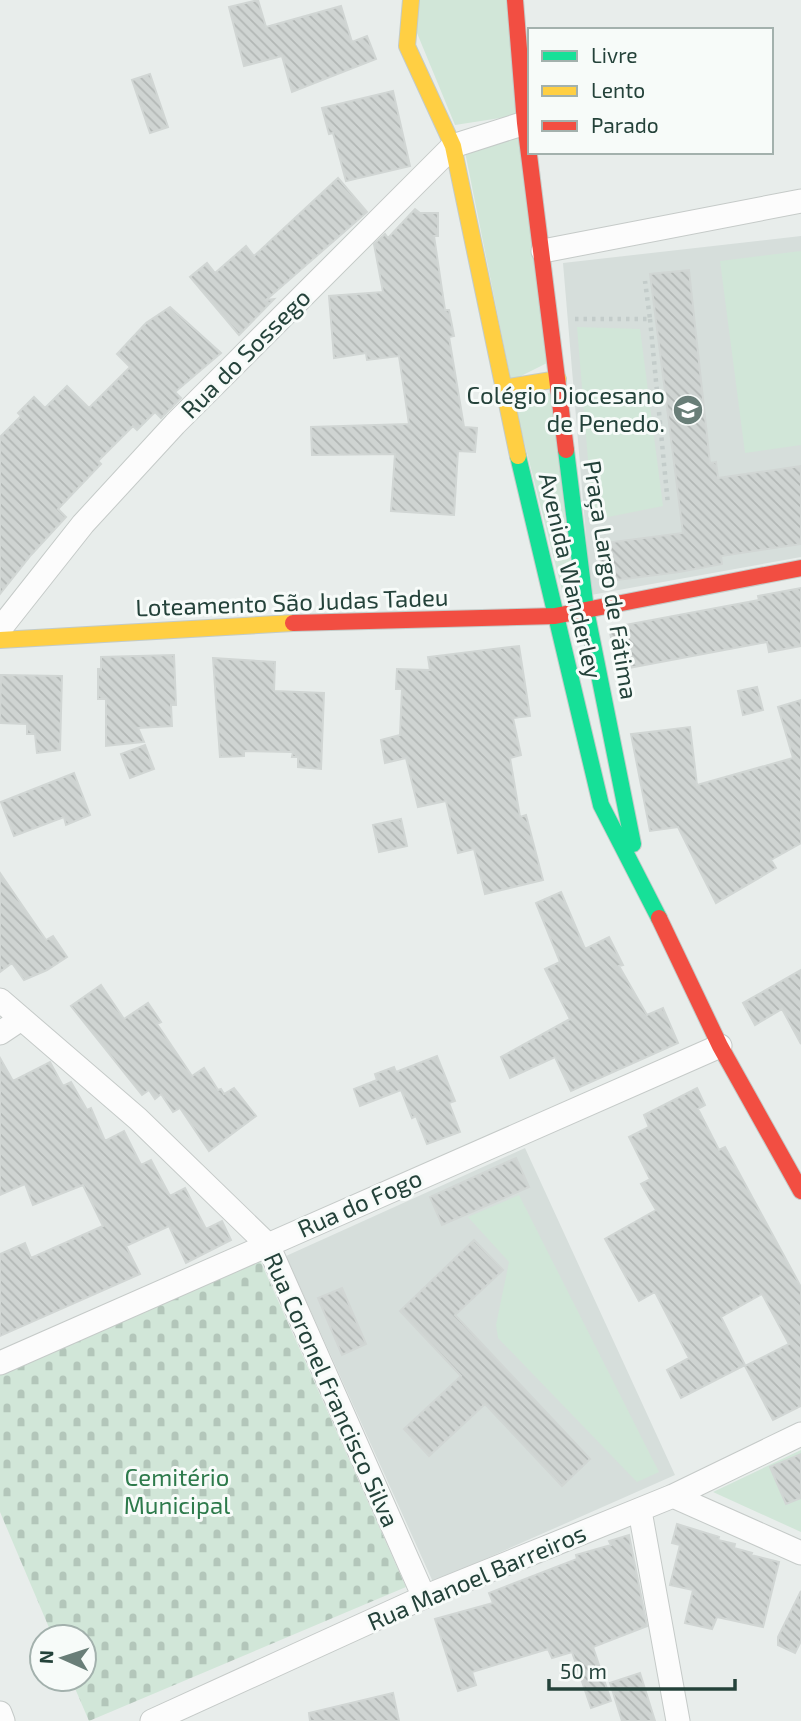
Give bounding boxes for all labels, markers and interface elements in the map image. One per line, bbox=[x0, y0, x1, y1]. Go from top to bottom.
legend bbox=[528, 28, 773, 154]
text: Livre bbox=[591, 42, 638, 67]
text: Lento bbox=[591, 77, 645, 102]
text: Parado bbox=[591, 112, 659, 137]
street label: Rua do Sossego bbox=[174, 282, 316, 424]
place label: Colégio Diocesano de Penedo. bbox=[466, 380, 665, 437]
school or university icon: Colégio Diocesano de Penedo. bbox=[671, 393, 705, 427]
street label: Praça Largo de Fátima bbox=[577, 458, 645, 701]
street label: Avenida Wanderley bbox=[534, 470, 609, 682]
street label: Loteamento São Judas Tadeu bbox=[135, 582, 449, 621]
street label: Rua do Fogo bbox=[293, 1162, 426, 1243]
street label: Rua Coronel Francisco Silva bbox=[259, 1248, 406, 1531]
park label: Cemitério Municipal bbox=[124, 1462, 230, 1519]
street label: Rua Manoel Barreiros bbox=[363, 1517, 590, 1636]
north arrow bbox=[28, 1623, 98, 1693]
scale bar bbox=[549, 1648, 734, 1692]
text: N bbox=[34, 1650, 57, 1665]
text: 50 m bbox=[560, 1658, 607, 1683]

